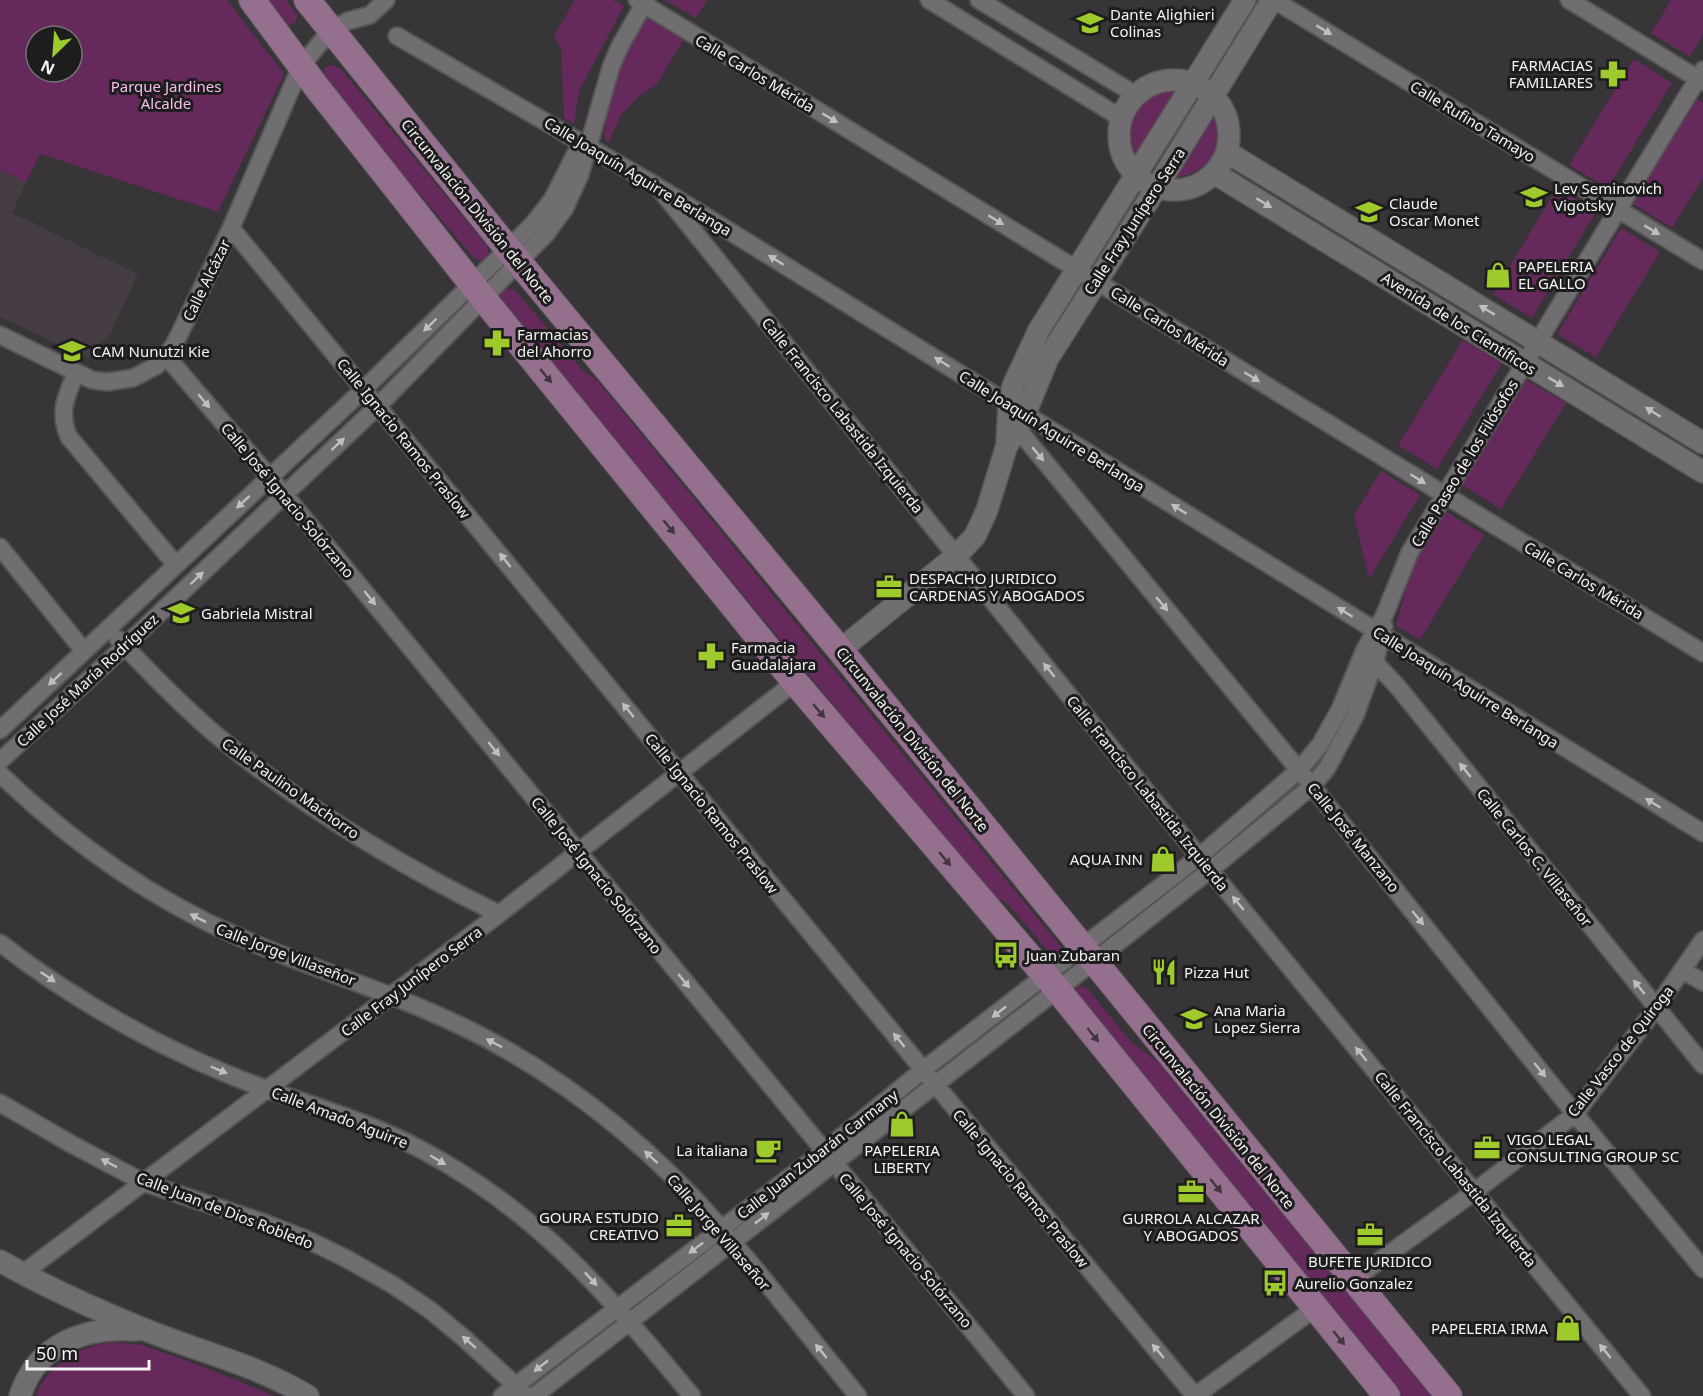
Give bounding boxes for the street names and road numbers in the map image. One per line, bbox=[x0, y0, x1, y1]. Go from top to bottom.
street label: Calle Carlos Mérida bbox=[692, 29, 818, 117]
street label: Calle Rufino Tamayo bbox=[1407, 76, 1539, 166]
street label: Calle Joaquín Aguirre Berlanga bbox=[541, 112, 735, 240]
street label: Circunvalación División del Norte bbox=[397, 114, 559, 308]
street label: Calle Fray Junípero Serra bbox=[1079, 143, 1189, 299]
street label: Calle Alcázar bbox=[178, 236, 234, 324]
street label: Avenida de los Científicos bbox=[1378, 267, 1540, 379]
street label: Calle Carlos Mérida bbox=[1107, 282, 1233, 370]
street label: Calle Francisco Labastida Izquierda bbox=[758, 313, 928, 517]
street label: Calle Ignacio Ramos Praslow bbox=[333, 354, 475, 523]
street label: Calle Joaquín Aguirre Berlanga bbox=[955, 366, 1149, 496]
street label: Calle Paseo de los Filósofos bbox=[1406, 376, 1522, 550]
street label: Calle José Ignacio Solórzano bbox=[217, 418, 359, 582]
street label: Calle Carlos Mérida bbox=[1521, 536, 1647, 624]
street label: Calle José María Rodríguez bbox=[12, 609, 162, 751]
street label: Calle Joaquín Aguirre Berlanga bbox=[1369, 622, 1563, 752]
street label: Circunvalación División del Norte bbox=[832, 642, 994, 836]
street label: Calle Francisco Labastida Izquierda bbox=[1063, 691, 1233, 895]
street label: Calle Ignacio Ramos Praslow bbox=[641, 729, 783, 898]
street label: Calle Paulino Machorro bbox=[218, 733, 364, 843]
street label: Calle José Manzano bbox=[1303, 778, 1405, 896]
street label: Calle Carlos C. Villaseñor bbox=[1473, 784, 1597, 930]
street label: Calle José Ignacio Solórzano bbox=[527, 792, 667, 958]
street label: Calle Jorge Villaseñor bbox=[213, 918, 359, 990]
street label: Calle Fray Junípero Serra bbox=[336, 921, 486, 1041]
street label: Calle Vasco de Quiroga bbox=[1562, 981, 1678, 1121]
street label: Circunvalación División del Norte bbox=[1138, 1019, 1300, 1213]
street label: Calle Francisco Labastida Izquierda bbox=[1371, 1067, 1541, 1271]
street label: Calle Amado Aguirre bbox=[269, 1082, 411, 1152]
street label: Calle Juan Zubarán Carmany bbox=[732, 1085, 902, 1223]
street label: Calle Ignacio Ramos Praslow bbox=[949, 1105, 1093, 1272]
street label: Calle Juan de Dios Robledo bbox=[134, 1167, 316, 1253]
street label: Calle José Ignacio Solórzano bbox=[835, 1168, 977, 1332]
street label: Calle Jorge Villaseñor bbox=[663, 1170, 775, 1294]

